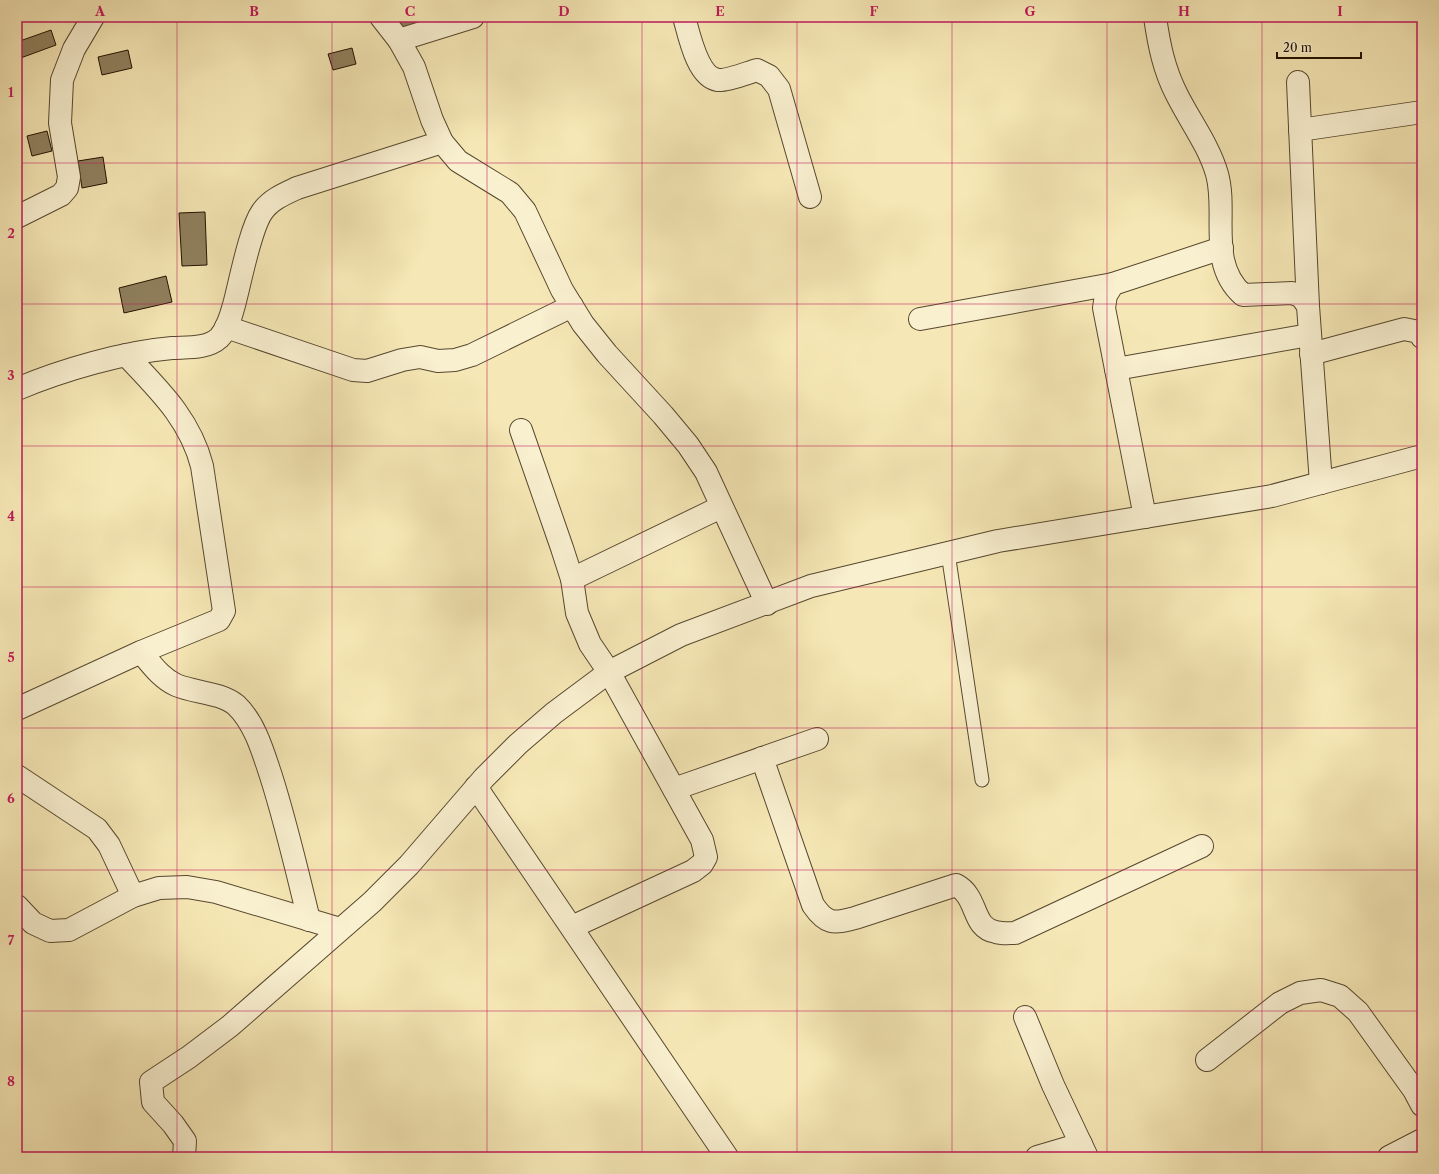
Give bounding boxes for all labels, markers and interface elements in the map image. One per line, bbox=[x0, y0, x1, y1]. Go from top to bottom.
text: A bbox=[94, 3, 106, 19]
text: B bbox=[249, 3, 259, 19]
text: C bbox=[405, 3, 415, 19]
text: D bbox=[558, 3, 570, 19]
text: E bbox=[715, 3, 725, 19]
text: F bbox=[870, 3, 879, 19]
text: G bbox=[1024, 3, 1036, 19]
text: H bbox=[1178, 3, 1190, 19]
text: I bbox=[1337, 3, 1343, 19]
scale bar bbox=[1277, 34, 1361, 60]
text: 20 m bbox=[1283, 40, 1312, 55]
text: 1 bbox=[8, 84, 14, 100]
text: 2 bbox=[7, 225, 15, 241]
text: 3 bbox=[7, 367, 15, 383]
text: 4 bbox=[7, 508, 15, 524]
text: 5 bbox=[7, 649, 15, 665]
text: 6 bbox=[7, 790, 15, 806]
text: 7 bbox=[8, 932, 15, 948]
text: 8 bbox=[7, 1073, 15, 1089]

